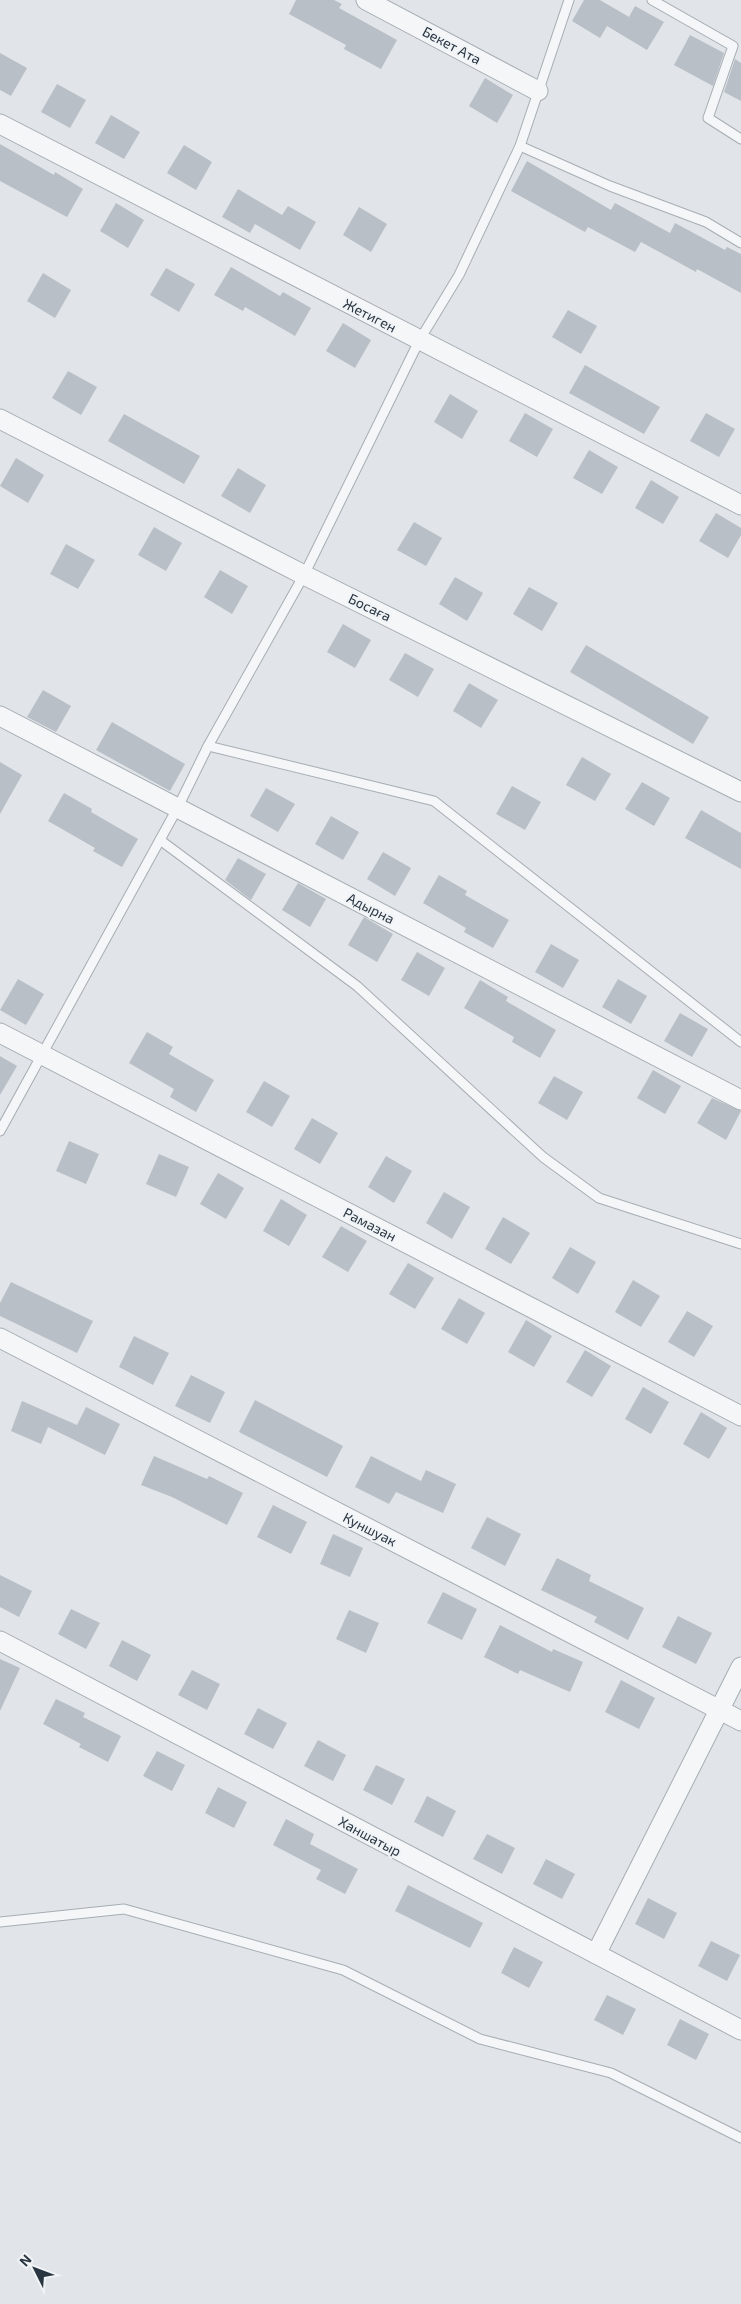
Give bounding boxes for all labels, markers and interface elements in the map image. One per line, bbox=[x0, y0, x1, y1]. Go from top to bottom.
street label: Бекет Ата bbox=[420, 22, 484, 68]
street label: Жетиген bbox=[341, 294, 399, 336]
street label: Босаға bbox=[346, 589, 394, 625]
street label: Адырна bbox=[344, 889, 398, 927]
street label: Рамазан bbox=[341, 1203, 399, 1245]
street label: Куншуак bbox=[340, 1508, 400, 1550]
street label: Ханшатыр bbox=[336, 1812, 404, 1860]
north arrow bbox=[10, 2244, 60, 2294]
text: N bbox=[15, 2251, 35, 2269]

